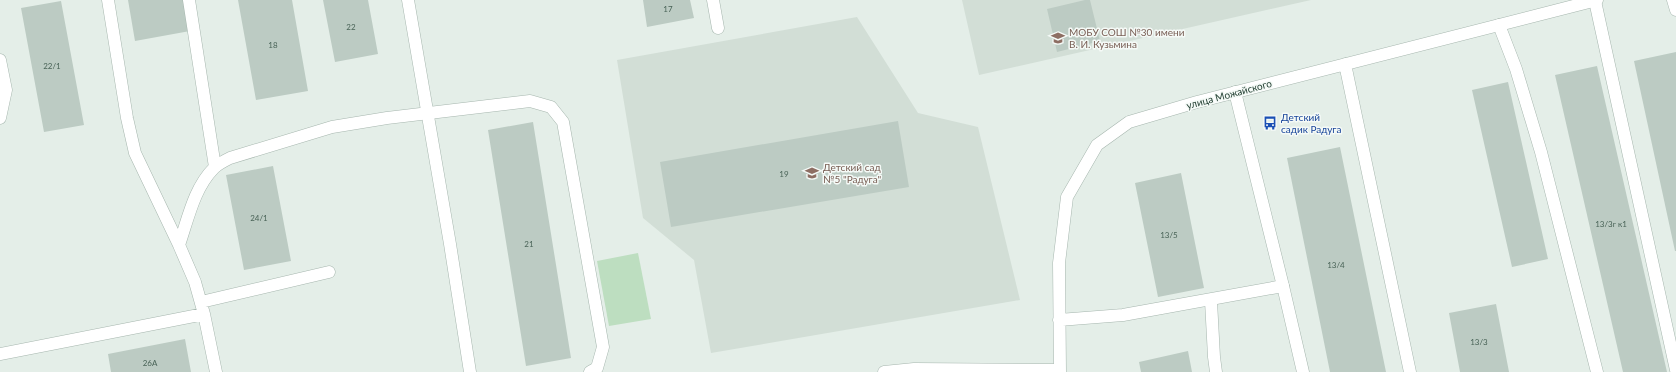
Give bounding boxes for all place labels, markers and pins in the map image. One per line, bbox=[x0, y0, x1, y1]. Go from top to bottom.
place label: МОБУ СОШ №30 имени В. И. Кузьмина bbox=[1069, 26, 1185, 50]
school or university icon: МОБУ СОШ №30 имени В. И. Кузьмина bbox=[1050, 30, 1066, 46]
place label: Детский садик Радуга bbox=[1281, 111, 1341, 135]
bus stop icon: Детский садик Радуга bbox=[1262, 115, 1278, 131]
place label: Детский сад №5 "Радуга" bbox=[823, 161, 881, 185]
school or university icon: Детский сад №5 "Радуга" bbox=[804, 165, 820, 181]

